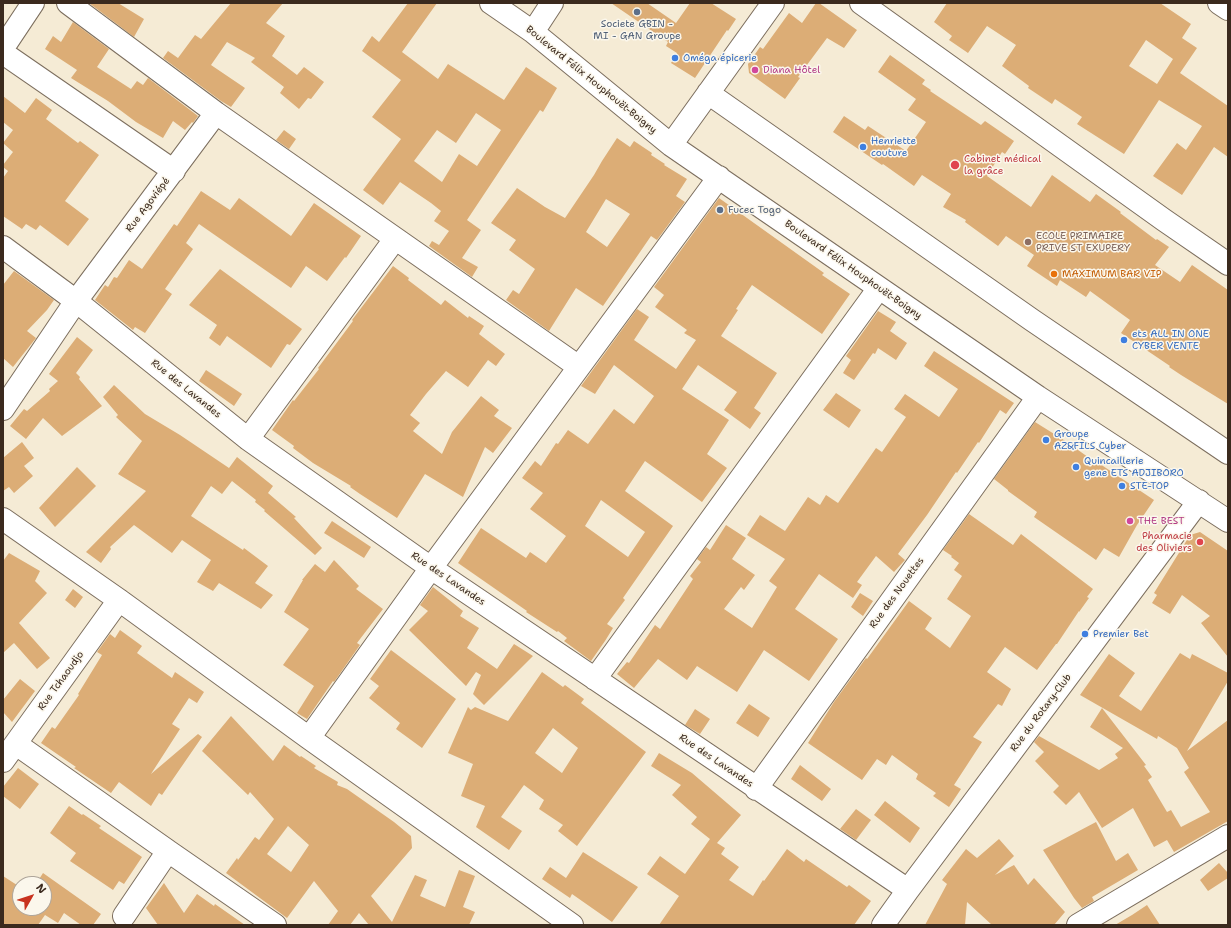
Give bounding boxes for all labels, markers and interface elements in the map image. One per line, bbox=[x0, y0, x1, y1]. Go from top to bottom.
marker: Societe GBIN - MI - GAN Groupe bbox=[632, 7, 642, 17]
place label: Societe GBIN - MI - GAN Groupe bbox=[593, 18, 681, 42]
street label: Boulevard Félix Houphouët-Boigny bbox=[523, 24, 659, 136]
place label: Oméga épicerie bbox=[683, 52, 757, 64]
marker: Oméga épicerie bbox=[670, 53, 680, 63]
place label: Diana Hôtel bbox=[763, 64, 820, 76]
marker: Diana Hôtel bbox=[750, 65, 760, 75]
place label: Henriette couture bbox=[871, 135, 916, 158]
marker: Henriette couture bbox=[858, 142, 868, 152]
place label: Cabinet médical la grâce bbox=[964, 153, 1041, 176]
marker: Cabinet médical la grâce bbox=[949, 159, 961, 171]
street label: Rue Agoviépé bbox=[123, 175, 173, 235]
place label: Fucec Togo bbox=[728, 204, 781, 216]
marker: Fucec Togo bbox=[715, 205, 725, 215]
street label: Boulevard Félix Houphouët-Boigny bbox=[782, 218, 924, 322]
place label: ECOLE PRIMAIRE PRIVE ST EXUPERY bbox=[1036, 230, 1130, 254]
marker: ECOLE PRIMAIRE PRIVE ST EXUPERY bbox=[1023, 237, 1033, 247]
place label: MAXIMUM BAR VIP bbox=[1062, 268, 1162, 280]
marker: MAXIMUM BAR VIP bbox=[1049, 269, 1059, 279]
place label: ets ALL IN ONE CYBER VENTE bbox=[1132, 328, 1209, 352]
marker: ets ALL IN ONE CYBER VENTE bbox=[1119, 335, 1129, 345]
street label: Rue des Lavandes bbox=[148, 357, 224, 421]
place label: Groupe AZ&FILS Cyber bbox=[1054, 428, 1126, 452]
marker: Groupe AZ&FILS Cyber bbox=[1041, 435, 1051, 445]
place label: Quincaillerie gene ETS ADJIBORO bbox=[1084, 455, 1184, 478]
marker: Quincaillerie gene ETS ADJIBORO bbox=[1071, 462, 1081, 472]
place label: STE-TOP bbox=[1130, 480, 1169, 492]
marker: STE-TOP bbox=[1117, 481, 1127, 491]
place label: THE BEST bbox=[1138, 515, 1184, 527]
marker: THE BEST bbox=[1125, 516, 1135, 526]
place label: Pharmacie des Oliviers bbox=[1136, 530, 1192, 554]
marker: Pharmacie des Oliviers bbox=[1195, 537, 1205, 547]
street label: Rue des Lavandes bbox=[409, 550, 487, 608]
street label: Rue des Nouettes bbox=[867, 555, 927, 631]
place label: Premier Bet bbox=[1093, 628, 1149, 640]
marker: Premier Bet bbox=[1080, 629, 1090, 639]
street label: Rue Tchaoudjo bbox=[35, 649, 87, 713]
street label: Rue du Rotary-Club bbox=[1008, 672, 1074, 754]
street label: Rue des Lavandes bbox=[677, 732, 755, 790]
north arrow bbox=[12, 876, 52, 916]
text: N bbox=[32, 881, 50, 897]

